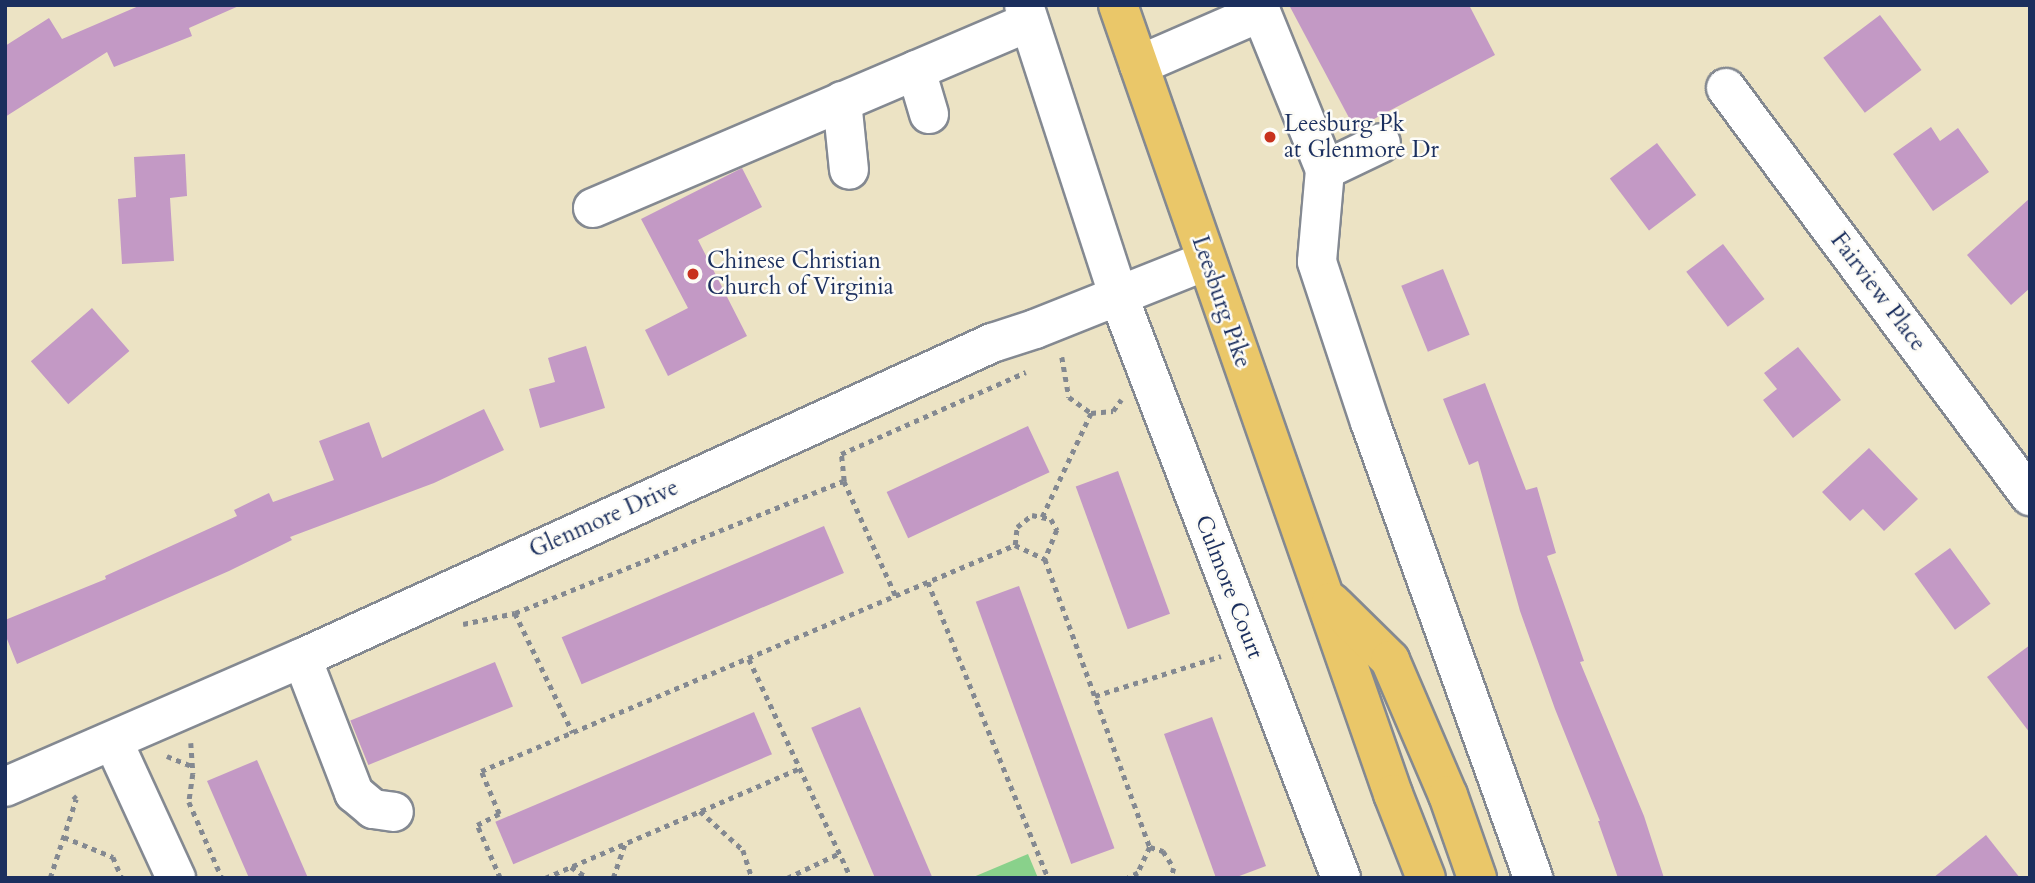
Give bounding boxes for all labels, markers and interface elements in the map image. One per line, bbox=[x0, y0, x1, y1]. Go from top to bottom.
place label: Leesburg Pk at Glenmore Dr bbox=[1284, 110, 1439, 164]
marker: Leesburg Pk at Glenmore Dr bbox=[1262, 129, 1278, 145]
street label: Fairview Place bbox=[1824, 227, 1932, 357]
street label: Leesburg Pike bbox=[1186, 232, 1256, 372]
place label: Chinese Christian Church of Virginia bbox=[707, 247, 894, 301]
marker: Chinese Christian Church of Virginia bbox=[685, 266, 701, 282]
street label: Glenmore Drive bbox=[525, 474, 683, 564]
street label: Culmore Court bbox=[1189, 511, 1269, 663]

